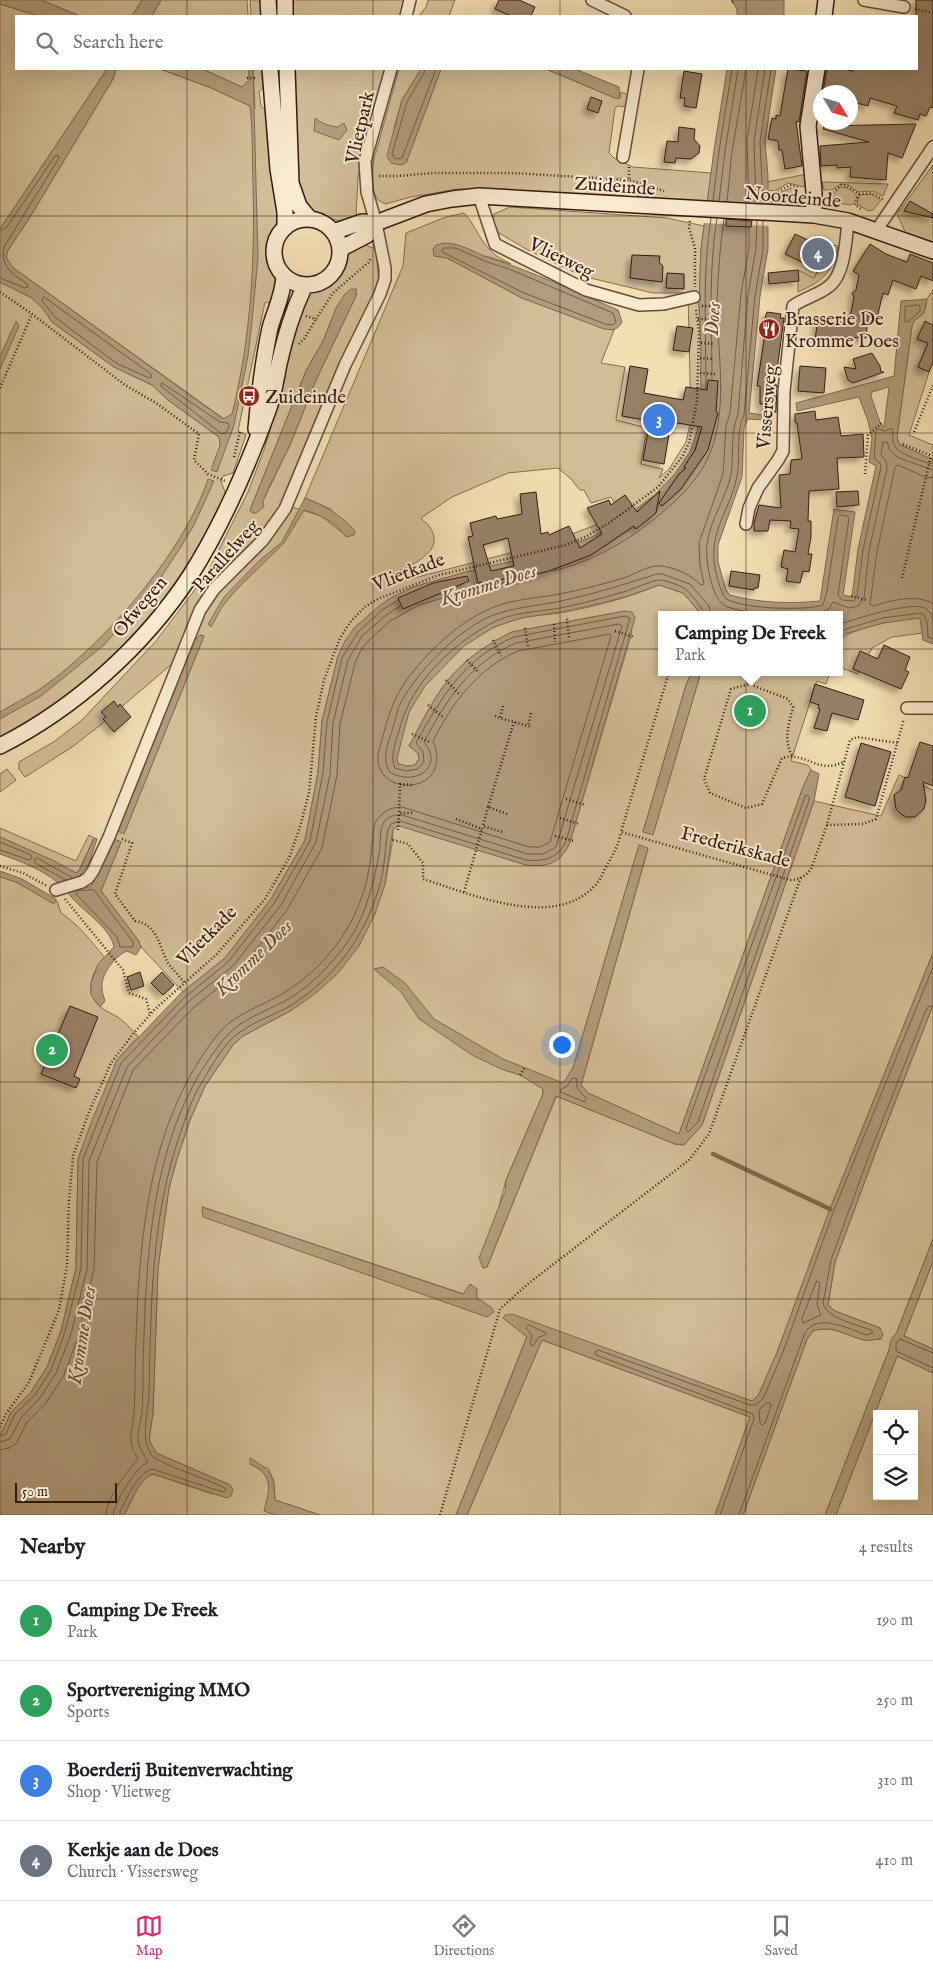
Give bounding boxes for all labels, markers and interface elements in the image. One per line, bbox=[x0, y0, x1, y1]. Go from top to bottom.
search box bbox=[15, 15, 918, 70]
icon: search bbox=[33, 29, 61, 57]
text: Search here bbox=[73, 31, 164, 55]
north arrow bbox=[813, 85, 858, 130]
street label: Vlietpark bbox=[341, 88, 381, 167]
street label: Zuideinde bbox=[574, 172, 656, 202]
street label: Noordeinde bbox=[744, 182, 842, 214]
street label: Vlietweg bbox=[524, 232, 598, 285]
pin: 4 bbox=[802, 235, 834, 273]
water label: Does bbox=[700, 301, 727, 337]
place label: Brasserie De Kromme Does bbox=[785, 308, 899, 354]
restaurant icon: Brasserie De Kromme Does bbox=[757, 317, 781, 341]
street label: Vissersweg bbox=[752, 363, 784, 451]
bus stop icon: Zuideinde bbox=[237, 384, 261, 408]
place label: Zuideinde bbox=[265, 386, 346, 410]
pin: 3 bbox=[643, 401, 675, 439]
street label: Parallelweg bbox=[188, 515, 266, 598]
street label: Vlietkade bbox=[368, 548, 449, 598]
water label: Kromme Does bbox=[437, 559, 540, 612]
street label: Ofwegen bbox=[108, 572, 173, 643]
popup bbox=[658, 611, 843, 676]
text: Camping De Freek bbox=[675, 622, 826, 646]
text: Park bbox=[675, 646, 706, 666]
pin: 1 bbox=[734, 692, 766, 730]
street label: Frederikskade bbox=[678, 822, 793, 874]
street label: Vlietkade bbox=[171, 901, 243, 972]
water label: Kromme Does bbox=[209, 915, 299, 1002]
pin: 2 bbox=[36, 1031, 68, 1069]
your location bbox=[549, 1032, 575, 1058]
water label: Kromme Does bbox=[62, 1284, 103, 1387]
map controls bbox=[873, 1410, 918, 1500]
button: locate bbox=[873, 1410, 918, 1455]
button: layers bbox=[873, 1455, 918, 1500]
scale bar bbox=[15, 1480, 118, 1503]
text: 50 m bbox=[22, 1483, 48, 1501]
text: Nearby bbox=[20, 1534, 85, 1561]
text: 4 results bbox=[859, 1538, 913, 1558]
text: Camping De Freek bbox=[67, 1599, 218, 1623]
text: 1 bbox=[33, 1611, 39, 1631]
text: 190 m bbox=[876, 1611, 913, 1631]
text: Park bbox=[67, 1623, 97, 1643]
text: Sportvereniging MMO bbox=[67, 1679, 250, 1703]
text: 2 bbox=[32, 1691, 40, 1711]
text: 250 m bbox=[876, 1691, 913, 1711]
text: Sports bbox=[67, 1703, 109, 1723]
text: Boerderij Buitenverwachting bbox=[67, 1759, 293, 1783]
text: 3 bbox=[33, 1771, 39, 1791]
text: 310 m bbox=[877, 1771, 913, 1791]
text: Shop · Vlietweg bbox=[67, 1783, 170, 1803]
text: Kerkje aan de Does bbox=[67, 1839, 219, 1863]
text: 4 bbox=[32, 1851, 40, 1871]
text: 410 m bbox=[876, 1851, 913, 1871]
text: Church · Vissersweg bbox=[67, 1863, 198, 1883]
tab: Map bbox=[135, 1912, 163, 1960]
tab: Directions bbox=[433, 1912, 494, 1960]
tab: Saved bbox=[765, 1912, 798, 1960]

